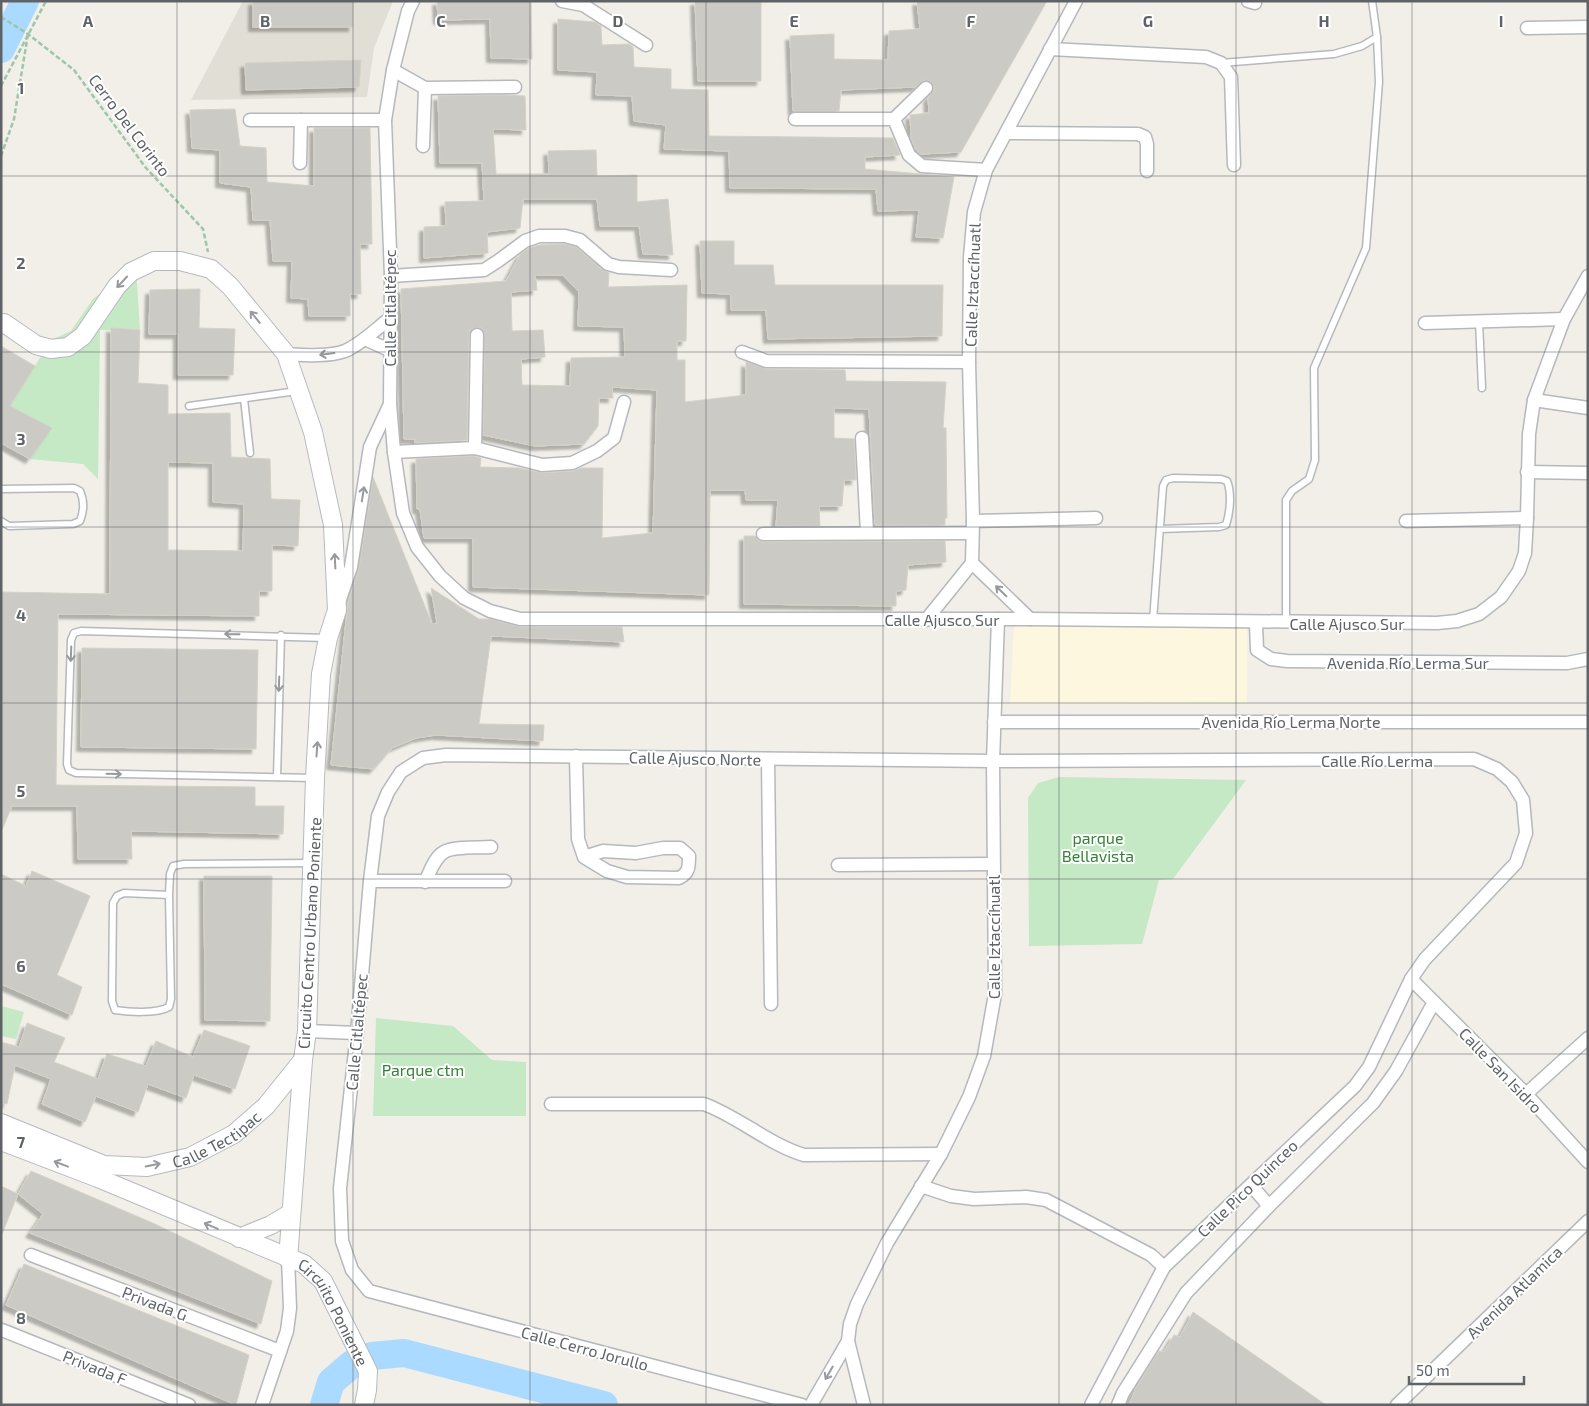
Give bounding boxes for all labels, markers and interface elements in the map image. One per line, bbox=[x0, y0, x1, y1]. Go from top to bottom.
text: A bbox=[83, 11, 94, 30]
text: B bbox=[260, 11, 270, 30]
text: C bbox=[436, 11, 446, 30]
text: D bbox=[613, 11, 624, 30]
text: E bbox=[789, 11, 799, 30]
text: F bbox=[967, 11, 976, 30]
text: G bbox=[1143, 11, 1153, 30]
text: H bbox=[1318, 11, 1330, 30]
text: I bbox=[1499, 11, 1503, 30]
street label: Cerro Del Corinto bbox=[85, 70, 175, 180]
text: 1 bbox=[18, 78, 24, 97]
street label: Calle Iztaccíhuatl bbox=[960, 222, 984, 347]
street label: Calle Citlaltépec bbox=[380, 249, 399, 367]
text: 2 bbox=[16, 253, 26, 272]
one-way arrow bbox=[116, 275, 128, 288]
one-way arrow bbox=[250, 311, 261, 324]
one-way arrow bbox=[319, 349, 335, 359]
text: 3 bbox=[16, 429, 26, 448]
one-way arrow bbox=[358, 487, 368, 503]
one-way arrow bbox=[330, 553, 339, 569]
one-way arrow bbox=[995, 585, 1007, 597]
text: 4 bbox=[16, 605, 26, 624]
street label: Calle Ajusco Sur bbox=[884, 610, 1000, 630]
street label: Calle Ajusco Sur bbox=[1289, 614, 1405, 634]
one-way arrow bbox=[224, 630, 240, 639]
one-way arrow bbox=[66, 646, 75, 662]
street label: Avenida Río Lerma Sur bbox=[1327, 653, 1490, 672]
one-way arrow bbox=[274, 676, 284, 692]
street label: Avenida Río Lerma Norte bbox=[1202, 712, 1380, 731]
one-way arrow bbox=[312, 741, 321, 757]
street label: Calle Ajusco Norte bbox=[629, 747, 761, 770]
street label: Calle Río Lerma bbox=[1321, 751, 1433, 770]
one-way arrow bbox=[106, 769, 122, 779]
text: 5 bbox=[17, 781, 26, 800]
street label: Circuito Centro Urbano Poniente bbox=[293, 817, 325, 1049]
park label: parque Bellavista bbox=[1062, 828, 1134, 865]
street label: Calle Iztaccíhuatl bbox=[984, 875, 1003, 999]
text: 6 bbox=[16, 956, 26, 975]
street label: Calle Citlaltépec bbox=[341, 973, 371, 1091]
street label: Calle San Isidro bbox=[1456, 1023, 1546, 1117]
park label: Parque ctm bbox=[382, 1060, 464, 1079]
street label: Calle Tectipac bbox=[170, 1106, 264, 1170]
text: 7 bbox=[17, 1132, 26, 1151]
street label: Calle Pico Quinceo bbox=[1193, 1135, 1302, 1241]
one-way arrow bbox=[54, 1158, 69, 1168]
one-way arrow bbox=[144, 1160, 160, 1169]
one-way arrow bbox=[204, 1220, 219, 1230]
street label: Avenida Atlamica bbox=[1462, 1242, 1566, 1342]
street label: Circuito Poniente bbox=[296, 1253, 373, 1369]
street label: Privada G bbox=[120, 1282, 190, 1324]
text: 8 bbox=[16, 1308, 26, 1327]
street label: Calle Cerro Jorullo bbox=[519, 1322, 651, 1374]
street label: Privada F bbox=[60, 1346, 130, 1389]
scale bar bbox=[1409, 1354, 1524, 1386]
text: 50 m bbox=[1416, 1361, 1450, 1379]
one-way arrow bbox=[824, 1365, 834, 1379]

